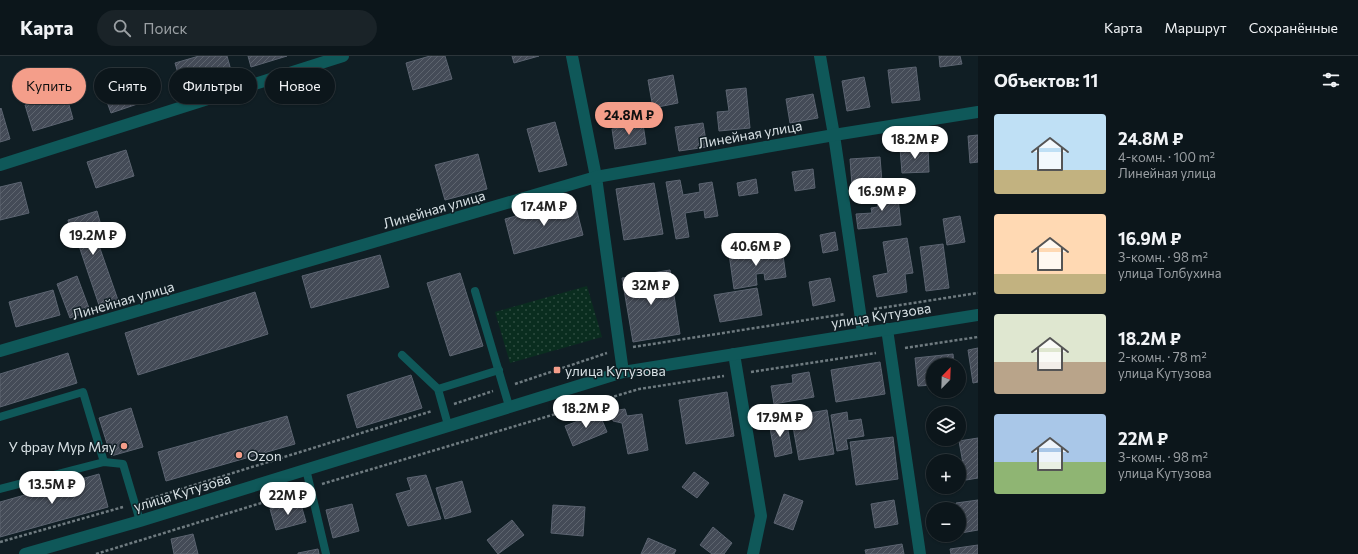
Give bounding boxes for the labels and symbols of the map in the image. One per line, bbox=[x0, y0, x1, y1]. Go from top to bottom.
pin: 24.8M ₽ bbox=[592, 102, 666, 136]
street label: Линейная улица bbox=[697, 116, 803, 152]
pin: 18.2M ₽ bbox=[878, 126, 952, 160]
pin: 16.9M ₽ bbox=[845, 178, 919, 212]
street label: Линейная улица bbox=[381, 186, 487, 232]
pin: 17.4M ₽ bbox=[507, 193, 581, 227]
pin: 19.2M ₽ bbox=[56, 222, 130, 256]
pin: 40.6M ₽ bbox=[719, 233, 793, 267]
pin: 32M ₽ bbox=[623, 272, 679, 306]
street label: Линейная улица bbox=[70, 277, 176, 323]
street label: улица Кутузова bbox=[830, 299, 932, 331]
north arrow bbox=[926, 358, 966, 398]
place label: улица Кутузова bbox=[565, 362, 666, 379]
marker: улица Кутузова bbox=[552, 365, 562, 375]
pin: 18.2M ₽ bbox=[549, 395, 623, 429]
pin: 17.9M ₽ bbox=[743, 404, 817, 438]
place label: У фрау Мур Мяу bbox=[9, 438, 116, 455]
marker: У фрау Мур Мяу bbox=[119, 441, 129, 451]
place label: Ozon bbox=[247, 447, 282, 464]
marker: Ozon bbox=[234, 450, 244, 460]
street label: улица Кутузова bbox=[131, 469, 233, 515]
pin: 13.5M ₽ bbox=[15, 471, 89, 505]
pin: 22M ₽ bbox=[260, 482, 316, 516]

